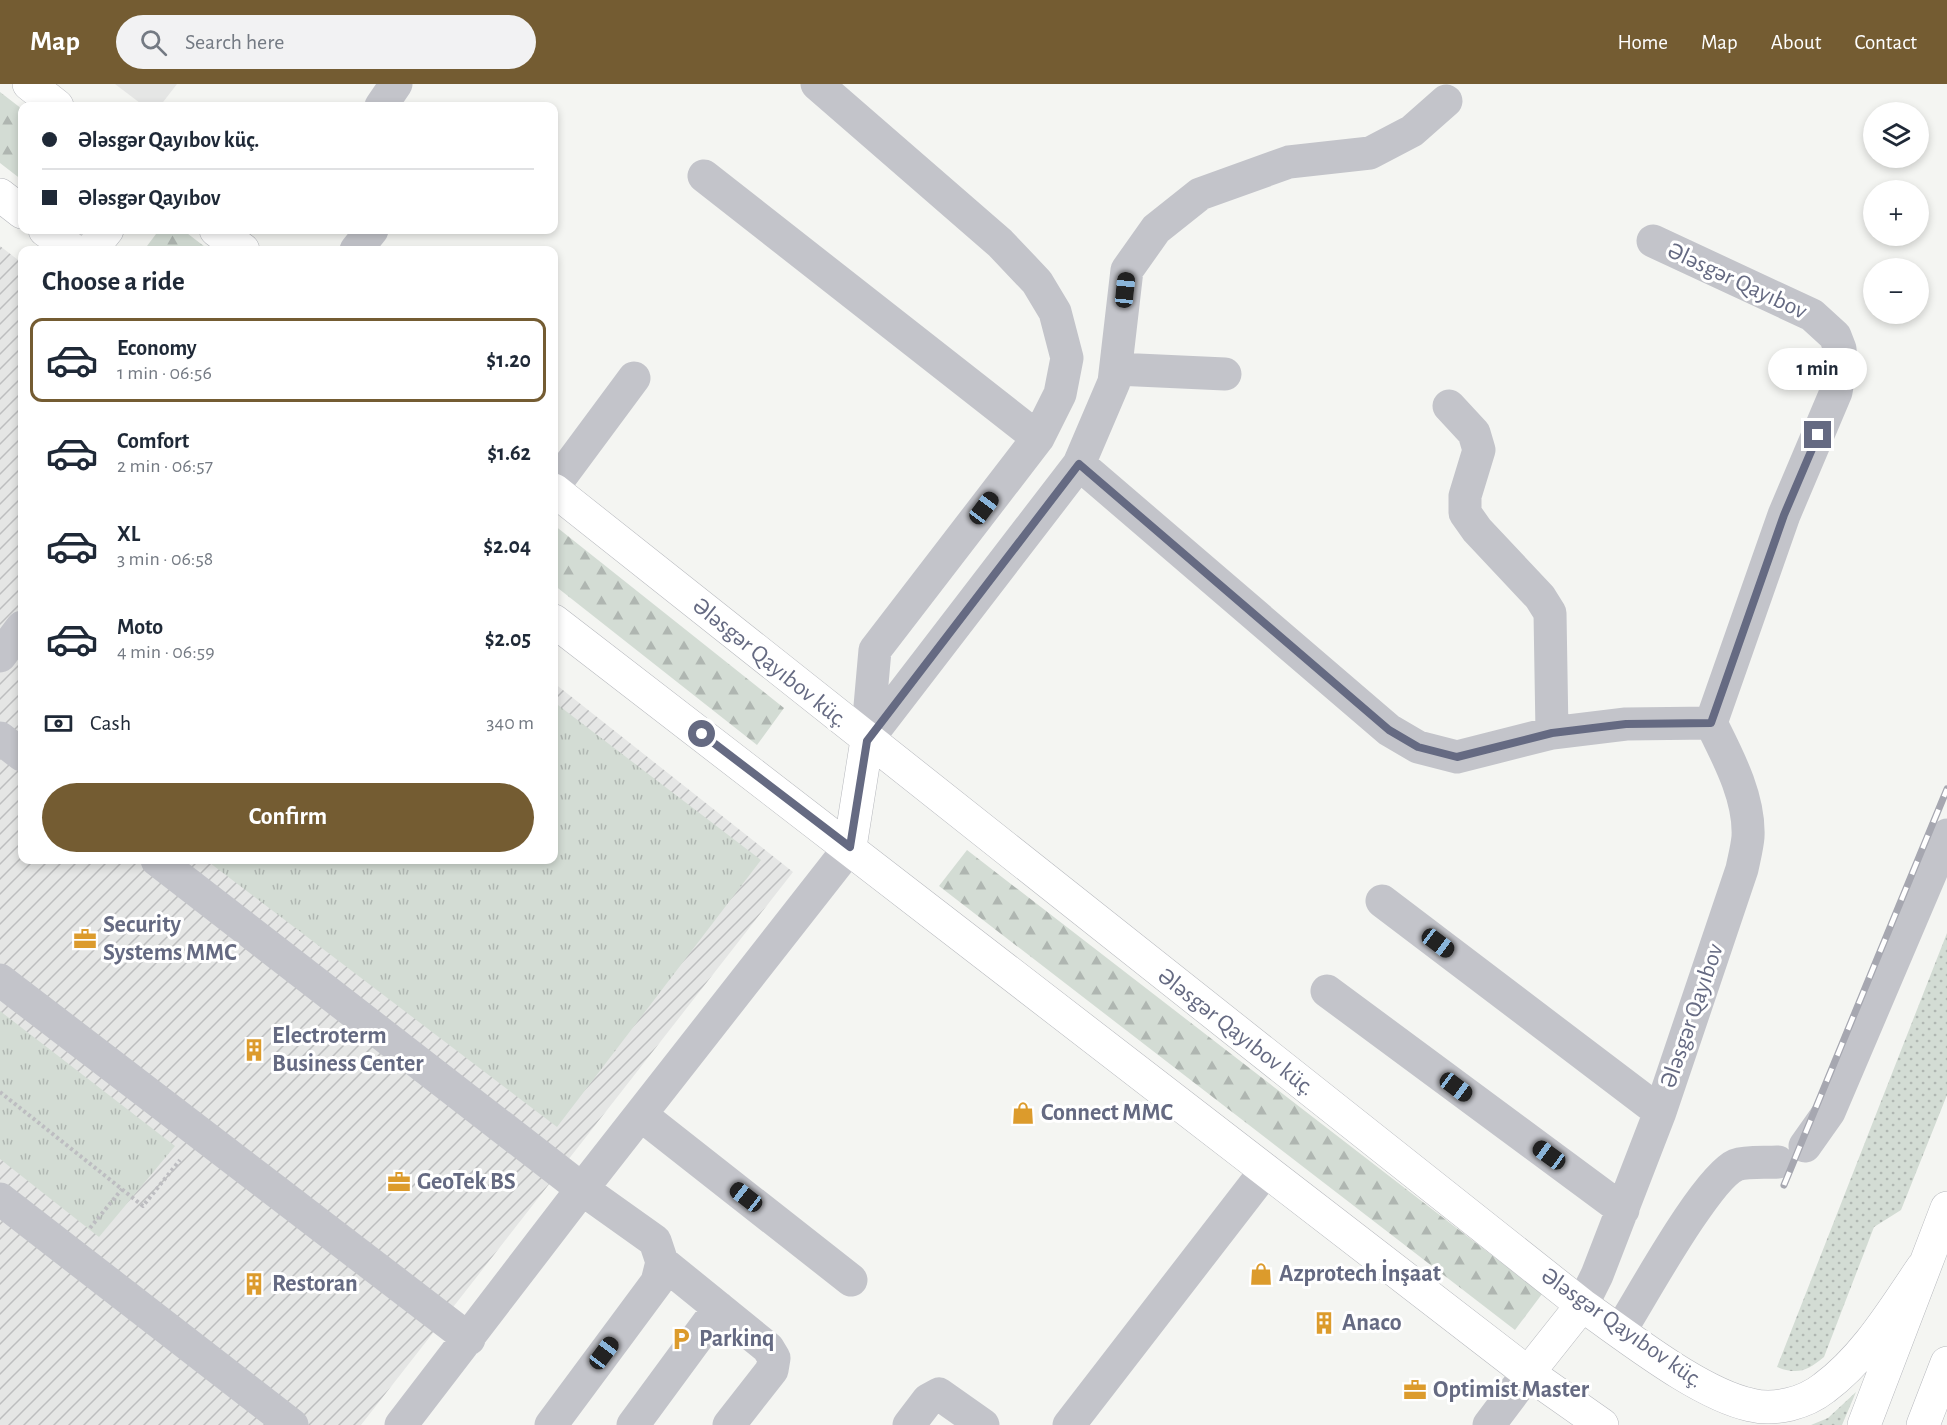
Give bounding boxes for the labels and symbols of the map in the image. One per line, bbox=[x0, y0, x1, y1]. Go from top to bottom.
street label: Ələsgər Qayıbov bbox=[1664, 238, 1810, 324]
car bbox=[1114, 271, 1136, 309]
callout: 1 min bbox=[1768, 348, 1868, 390]
route end bbox=[1804, 421, 1831, 448]
car bbox=[966, 488, 1002, 528]
street label: Ələsgər Qayıbov küç. bbox=[688, 593, 852, 733]
route start bbox=[688, 720, 715, 747]
place label: Security Systems MMC bbox=[103, 913, 237, 965]
car bbox=[1418, 925, 1458, 961]
office icon: Security Systems MMC bbox=[72, 926, 98, 952]
street label: Ələsgər Qayıbov bbox=[1656, 941, 1728, 1091]
street label: Ələsgər Qayıbov küç. bbox=[1153, 963, 1319, 1101]
place label: Electroterm Business Center bbox=[272, 1024, 424, 1076]
building icon: Electroterm Business Center bbox=[241, 1037, 267, 1063]
car bbox=[1436, 1069, 1476, 1105]
shop icon: Connect MMC bbox=[1010, 1100, 1036, 1126]
place label: Connect MMC bbox=[1041, 1101, 1174, 1125]
car bbox=[1529, 1137, 1569, 1173]
office icon: GeoTek BS bbox=[386, 1169, 412, 1195]
place label: GeoTek BS bbox=[417, 1170, 516, 1194]
car bbox=[726, 1179, 766, 1215]
place label: Azprotech İnşaat bbox=[1279, 1259, 1441, 1286]
shop icon: Azprotech İnşaat bbox=[1248, 1261, 1274, 1287]
street label: Ələsgər Qayıbov küç. bbox=[1537, 1263, 1707, 1393]
building icon: Restoran bbox=[241, 1271, 267, 1297]
place label: Restoran bbox=[272, 1272, 358, 1296]
building icon: Anaco bbox=[1311, 1310, 1337, 1336]
place label: Anaco bbox=[1342, 1311, 1402, 1335]
parking icon: Parkinq bbox=[668, 1326, 694, 1352]
place label: Parkinq bbox=[699, 1327, 775, 1351]
car bbox=[586, 1333, 622, 1373]
office icon: Optimist Master bbox=[1402, 1377, 1428, 1403]
place label: Optimist Master bbox=[1433, 1378, 1590, 1402]

